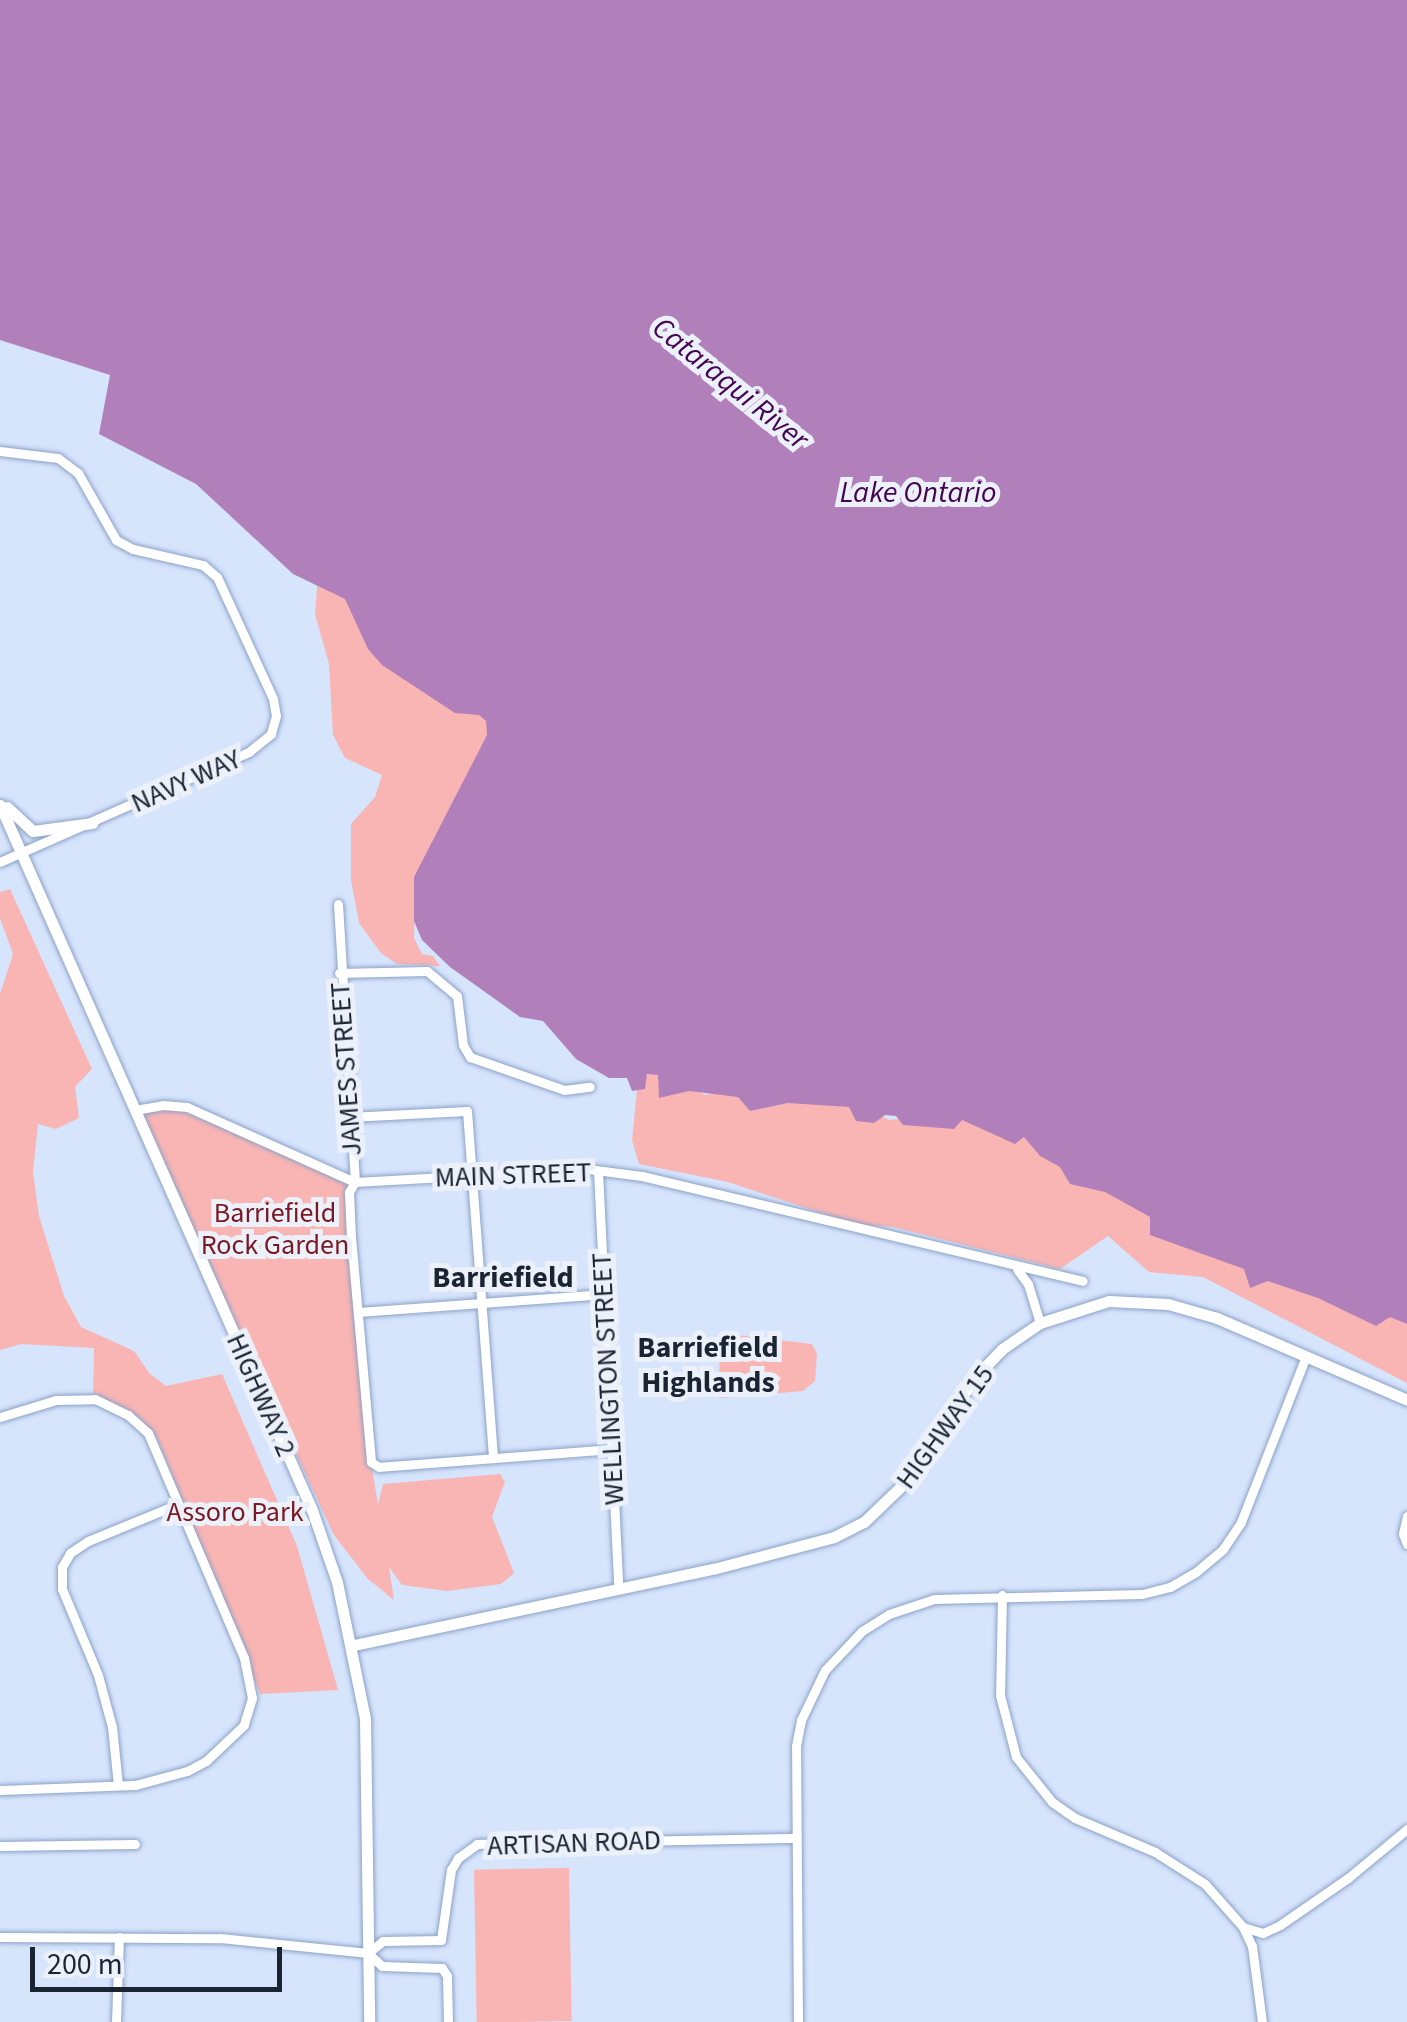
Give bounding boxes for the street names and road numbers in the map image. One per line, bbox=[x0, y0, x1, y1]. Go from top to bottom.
street label: NAVY WAY bbox=[126, 742, 246, 820]
street label: JAMES STREET bbox=[323, 981, 369, 1157]
street label: MAIN STREET bbox=[434, 1155, 592, 1195]
street label: WELLINGTON STREET bbox=[585, 1252, 631, 1506]
street label: HIGHWAY 2 bbox=[219, 1328, 303, 1462]
street label: HIGHWAY 15 bbox=[889, 1359, 1001, 1495]
street label: ARTISAN ROAD bbox=[487, 1823, 661, 1863]

